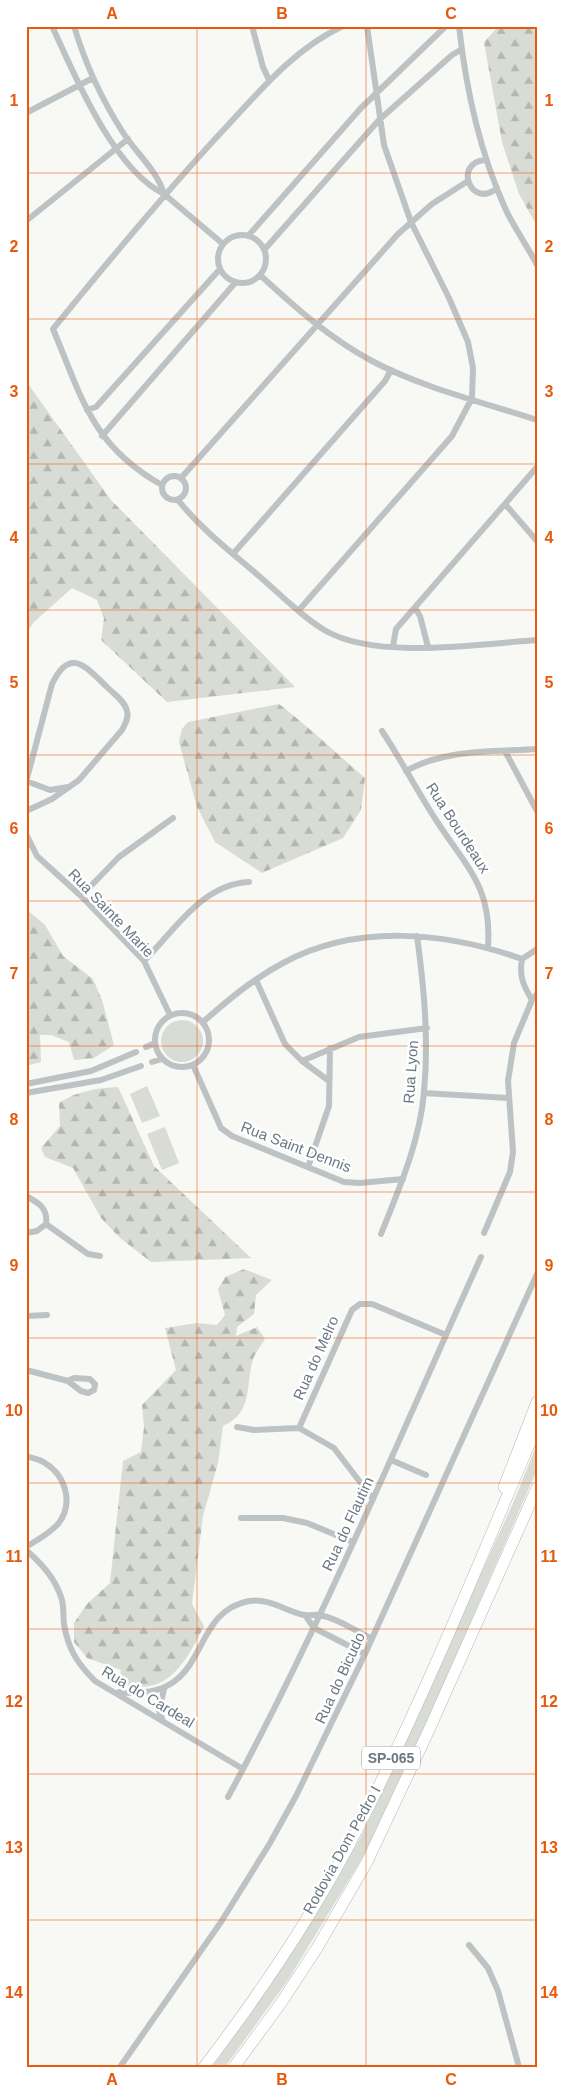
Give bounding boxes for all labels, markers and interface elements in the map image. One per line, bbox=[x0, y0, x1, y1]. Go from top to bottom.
text: A bbox=[106, 5, 118, 22]
text: B bbox=[276, 5, 288, 22]
text: C bbox=[445, 5, 457, 22]
text: 1 bbox=[10, 92, 19, 109]
text: 1 bbox=[545, 92, 554, 109]
text: 2 bbox=[10, 238, 19, 255]
text: 2 bbox=[545, 238, 554, 255]
text: 3 bbox=[10, 383, 19, 400]
text: 3 bbox=[545, 383, 554, 400]
text: 4 bbox=[10, 529, 19, 546]
text: 4 bbox=[545, 529, 554, 546]
text: 5 bbox=[10, 674, 19, 691]
text: 5 bbox=[545, 674, 554, 691]
street label: Rua Bourdeaux bbox=[423, 779, 494, 876]
text: 6 bbox=[10, 820, 19, 837]
text: 6 bbox=[545, 820, 554, 837]
street label: Rua Sainte Marie bbox=[65, 865, 158, 960]
text: 7 bbox=[10, 965, 19, 982]
text: 7 bbox=[545, 965, 554, 982]
street label: Rua Lyon bbox=[400, 1040, 421, 1104]
text: 8 bbox=[10, 1111, 19, 1128]
text: 8 bbox=[545, 1111, 554, 1128]
street label: Rua Saint Dennis bbox=[239, 1118, 354, 1175]
text: 9 bbox=[10, 1257, 19, 1274]
text: 9 bbox=[545, 1257, 554, 1274]
street label: Rua do Melro bbox=[289, 1313, 342, 1402]
text: 10 bbox=[5, 1402, 23, 1419]
text: 10 bbox=[540, 1402, 558, 1419]
street label: Rua do Flautim bbox=[318, 1474, 377, 1573]
text: 11 bbox=[6, 1548, 23, 1565]
text: 11 bbox=[541, 1548, 558, 1565]
street label: Rua do Bicudo bbox=[311, 1630, 368, 1726]
street label: Rua do Cardeal bbox=[99, 1662, 198, 1731]
text: 12 bbox=[5, 1693, 23, 1710]
text: 12 bbox=[540, 1693, 558, 1710]
road number: SP-065 bbox=[362, 1746, 420, 1770]
street label: Rodovia Dom Pedro I bbox=[299, 1783, 384, 1917]
text: 13 bbox=[5, 1839, 23, 1856]
text: 13 bbox=[540, 1839, 558, 1856]
text: 14 bbox=[5, 1984, 23, 2001]
text: 14 bbox=[540, 1984, 558, 2001]
text: A bbox=[106, 2071, 118, 2088]
text: B bbox=[276, 2071, 288, 2088]
text: C bbox=[445, 2071, 457, 2088]

